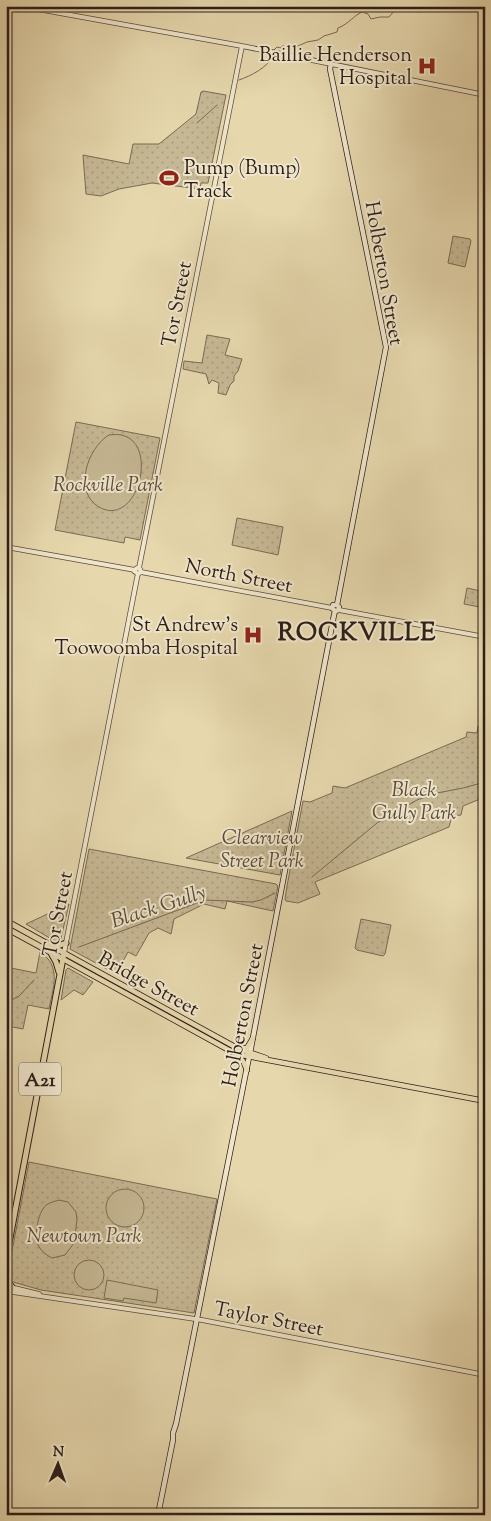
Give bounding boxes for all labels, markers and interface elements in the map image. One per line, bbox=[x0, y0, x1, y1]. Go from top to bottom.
place label: Baillie Henderson Hospital bbox=[259, 42, 412, 94]
hospital icon: Baillie Henderson Hospital bbox=[416, 55, 438, 77]
place label: Pump (Bump) Track bbox=[184, 155, 301, 207]
sports icon: Pump (Bump) Track bbox=[158, 167, 180, 189]
street label: Holberton Street bbox=[356, 199, 409, 348]
street label: Tor Street bbox=[156, 259, 201, 350]
park label: Rockville Park bbox=[53, 472, 163, 501]
street label: North Street bbox=[182, 553, 295, 602]
place label: St Andrew's Toowoomba Hospital bbox=[54, 612, 238, 664]
district label: ROCKVILLE bbox=[278, 616, 436, 652]
hospital icon: St Andrew's Toowoomba Hospital bbox=[242, 624, 264, 646]
park label: Black Gully Park bbox=[372, 777, 456, 829]
park label: Clearview Street Park bbox=[220, 825, 304, 877]
street label: Tor Street bbox=[37, 869, 82, 960]
water label: Black Gully bbox=[107, 878, 210, 937]
street label: Holberton Street bbox=[216, 941, 273, 1090]
street label: Bridge Street bbox=[92, 945, 204, 1025]
road number: A21 bbox=[19, 1062, 61, 1096]
park label: Newtown Park bbox=[27, 1223, 141, 1252]
street label: Taylor Street bbox=[211, 1296, 326, 1345]
north arrow bbox=[32, 1438, 82, 1488]
text: N bbox=[52, 1443, 64, 1463]

